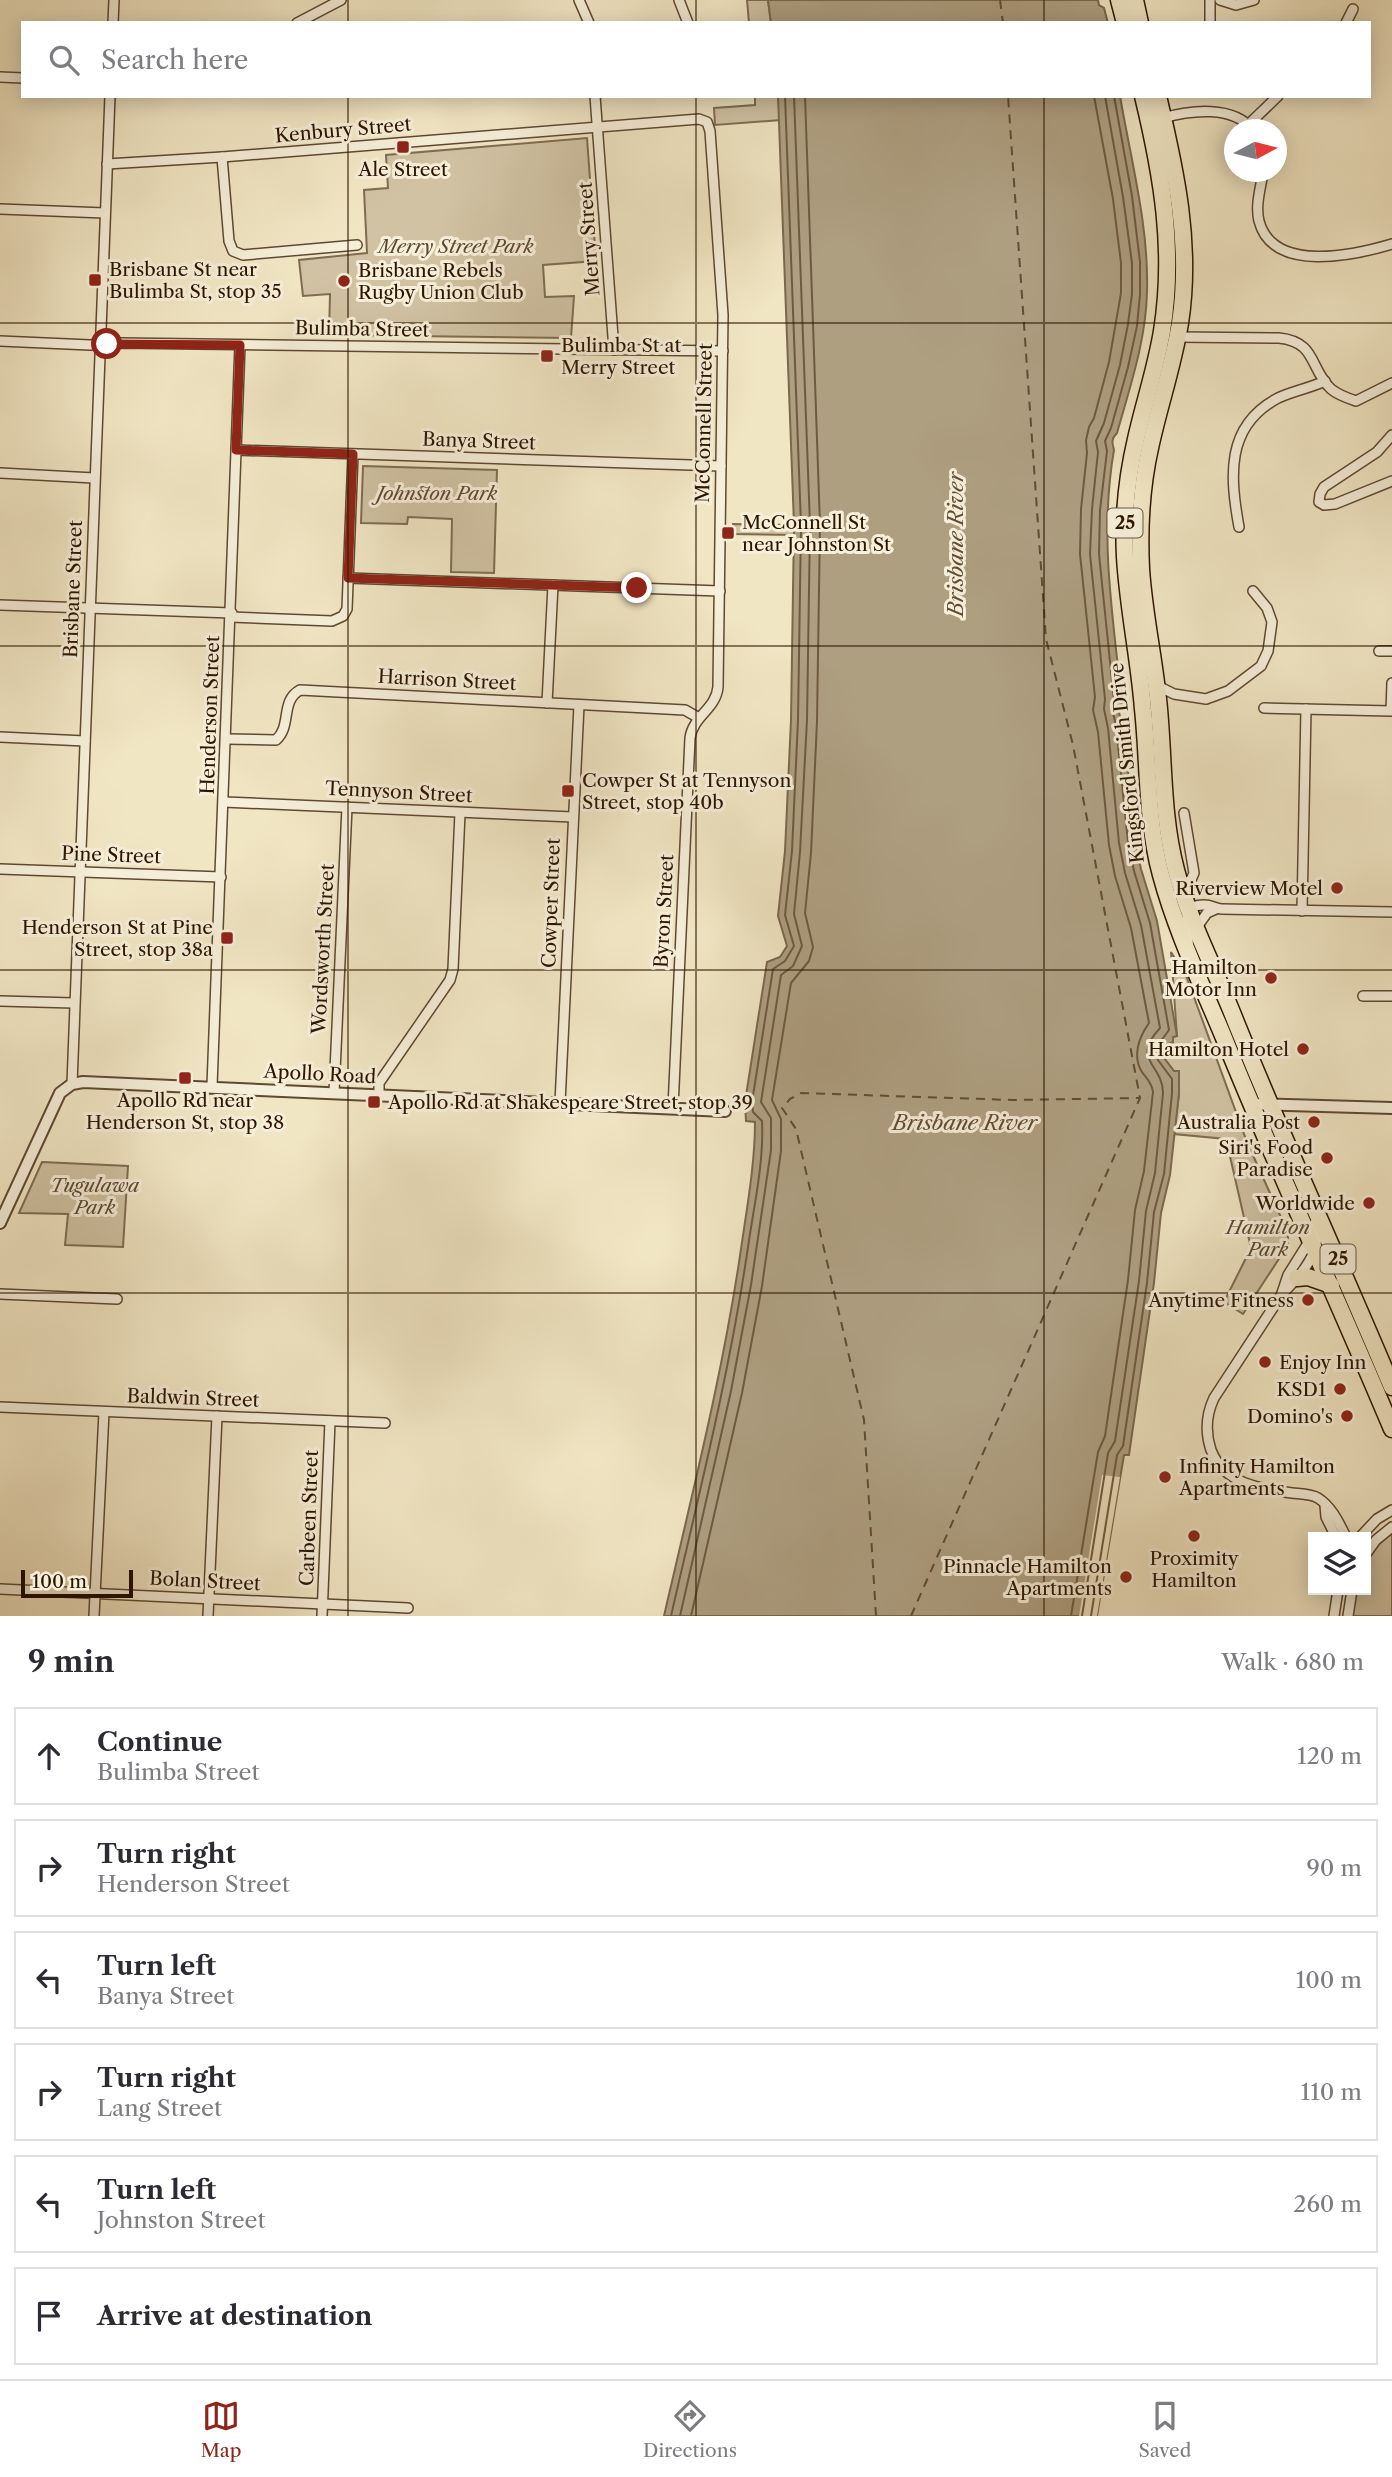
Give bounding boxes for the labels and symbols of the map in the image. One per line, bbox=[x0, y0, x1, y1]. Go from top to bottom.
street label: Kenbury Street bbox=[274, 113, 412, 147]
north arrow bbox=[1224, 119, 1287, 182]
marker: Ale Street bbox=[395, 139, 411, 155]
place label: Ale Street bbox=[357, 158, 448, 181]
street label: Merry Street bbox=[574, 181, 604, 297]
park label: Merry Street Park bbox=[376, 235, 534, 258]
place label: Brisbane St near Bulimba St, stop 35 bbox=[109, 258, 282, 303]
place label: Brisbane Rebels Rugby Union Club bbox=[358, 259, 524, 304]
marker: Brisbane St near Bulimba St, stop 35 bbox=[87, 272, 103, 288]
marker: Brisbane Rebels Rugby Union Club bbox=[336, 273, 352, 289]
street label: Bulimba Street bbox=[295, 316, 430, 342]
route start bbox=[91, 328, 122, 359]
place label: Bulimba St at Merry Street bbox=[561, 334, 682, 379]
street label: McConnell Street bbox=[691, 343, 717, 503]
marker: Bulimba St at Merry Street bbox=[539, 348, 555, 364]
street label: Banya Street bbox=[422, 428, 536, 454]
water label: Brisbane River bbox=[943, 470, 968, 618]
park label: Johnston Park bbox=[372, 482, 498, 505]
road number: 25 bbox=[1108, 508, 1142, 538]
place label: McConnell St near Johnston St bbox=[742, 511, 891, 556]
street label: Brisbane Street bbox=[59, 519, 87, 658]
marker: McConnell St near Johnston St bbox=[720, 525, 736, 541]
route end bbox=[621, 572, 652, 603]
street label: Henderson Street bbox=[196, 635, 224, 795]
street label: Kingsford Smith Drive bbox=[1105, 662, 1149, 864]
street label: Harrison Street bbox=[377, 665, 517, 695]
place label: Cowper St at Tennyson Street, stop 40b bbox=[582, 769, 791, 814]
street label: Tennyson Street bbox=[325, 777, 473, 807]
marker: Cowper St at Tennyson Street, stop 40b bbox=[560, 783, 576, 799]
street label: Cowper Street bbox=[537, 837, 565, 969]
street label: Pine Street bbox=[61, 842, 162, 868]
street label: Byron Street bbox=[650, 853, 678, 968]
street label: Wordsworth Street bbox=[307, 863, 339, 1036]
place label: Riverview Motel bbox=[1175, 877, 1323, 900]
marker: Riverview Motel bbox=[1329, 880, 1345, 896]
place label: Henderson St at Pine Street, stop 38a bbox=[22, 916, 213, 961]
marker: Henderson St at Pine Street, stop 38a bbox=[219, 930, 235, 946]
place label: Hamilton Motor Inn bbox=[1165, 956, 1257, 1001]
marker: Hamilton Motor Inn bbox=[1263, 970, 1279, 986]
place label: Hamilton Hotel bbox=[1148, 1038, 1289, 1061]
marker: Hamilton Hotel bbox=[1295, 1041, 1311, 1057]
street label: Apollo Road bbox=[262, 1060, 377, 1088]
marker: Apollo Rd near Henderson St, stop 38 bbox=[177, 1070, 193, 1086]
place label: Apollo Rd near Henderson St, stop 38 bbox=[86, 1089, 284, 1134]
place label: Apollo Rd at Shakespeare Street, stop 39 bbox=[387, 1091, 753, 1114]
marker: Apollo Rd at Shakespeare Street, stop 39 bbox=[366, 1094, 382, 1110]
water label: Brisbane River bbox=[891, 1110, 1039, 1135]
place label: Australia Post bbox=[1176, 1111, 1300, 1134]
marker: Australia Post bbox=[1306, 1114, 1322, 1130]
place label: Siri's Food Paradise bbox=[1218, 1136, 1313, 1181]
marker: Siri's Food Paradise bbox=[1319, 1150, 1335, 1166]
park label: Tugulawa Park bbox=[51, 1174, 140, 1219]
place label: Worldwide bbox=[1254, 1192, 1355, 1215]
marker: Worldwide bbox=[1361, 1195, 1377, 1211]
park label: Hamilton Park bbox=[1224, 1216, 1310, 1261]
road number: 25 bbox=[1320, 1244, 1356, 1274]
place label: Anytime Fitness bbox=[1147, 1289, 1294, 1312]
marker: Anytime Fitness bbox=[1300, 1292, 1316, 1308]
place label: Enjoy Inn bbox=[1279, 1351, 1367, 1374]
marker: Enjoy Inn bbox=[1257, 1354, 1273, 1370]
place label: KSD1 bbox=[1276, 1378, 1326, 1401]
marker: KSD1 bbox=[1332, 1381, 1348, 1397]
street label: Baldwin Street bbox=[126, 1384, 260, 1412]
place label: Domino's bbox=[1247, 1405, 1333, 1428]
marker: Domino's bbox=[1339, 1408, 1355, 1424]
street label: Carbeen Street bbox=[295, 1449, 323, 1586]
place label: Infinity Hamilton Apartments bbox=[1178, 1455, 1335, 1500]
marker: Infinity Hamilton Apartments bbox=[1157, 1469, 1173, 1485]
marker: Proximity Hamilton bbox=[1186, 1528, 1202, 1544]
place label: Proximity Hamilton bbox=[1149, 1547, 1239, 1592]
place label: Pinnacle Hamilton Apartments bbox=[943, 1555, 1112, 1600]
scale bar bbox=[21, 1567, 133, 1599]
street label: Bolan Street bbox=[149, 1567, 262, 1595]
marker: Pinnacle Hamilton Apartments bbox=[1118, 1569, 1134, 1585]

